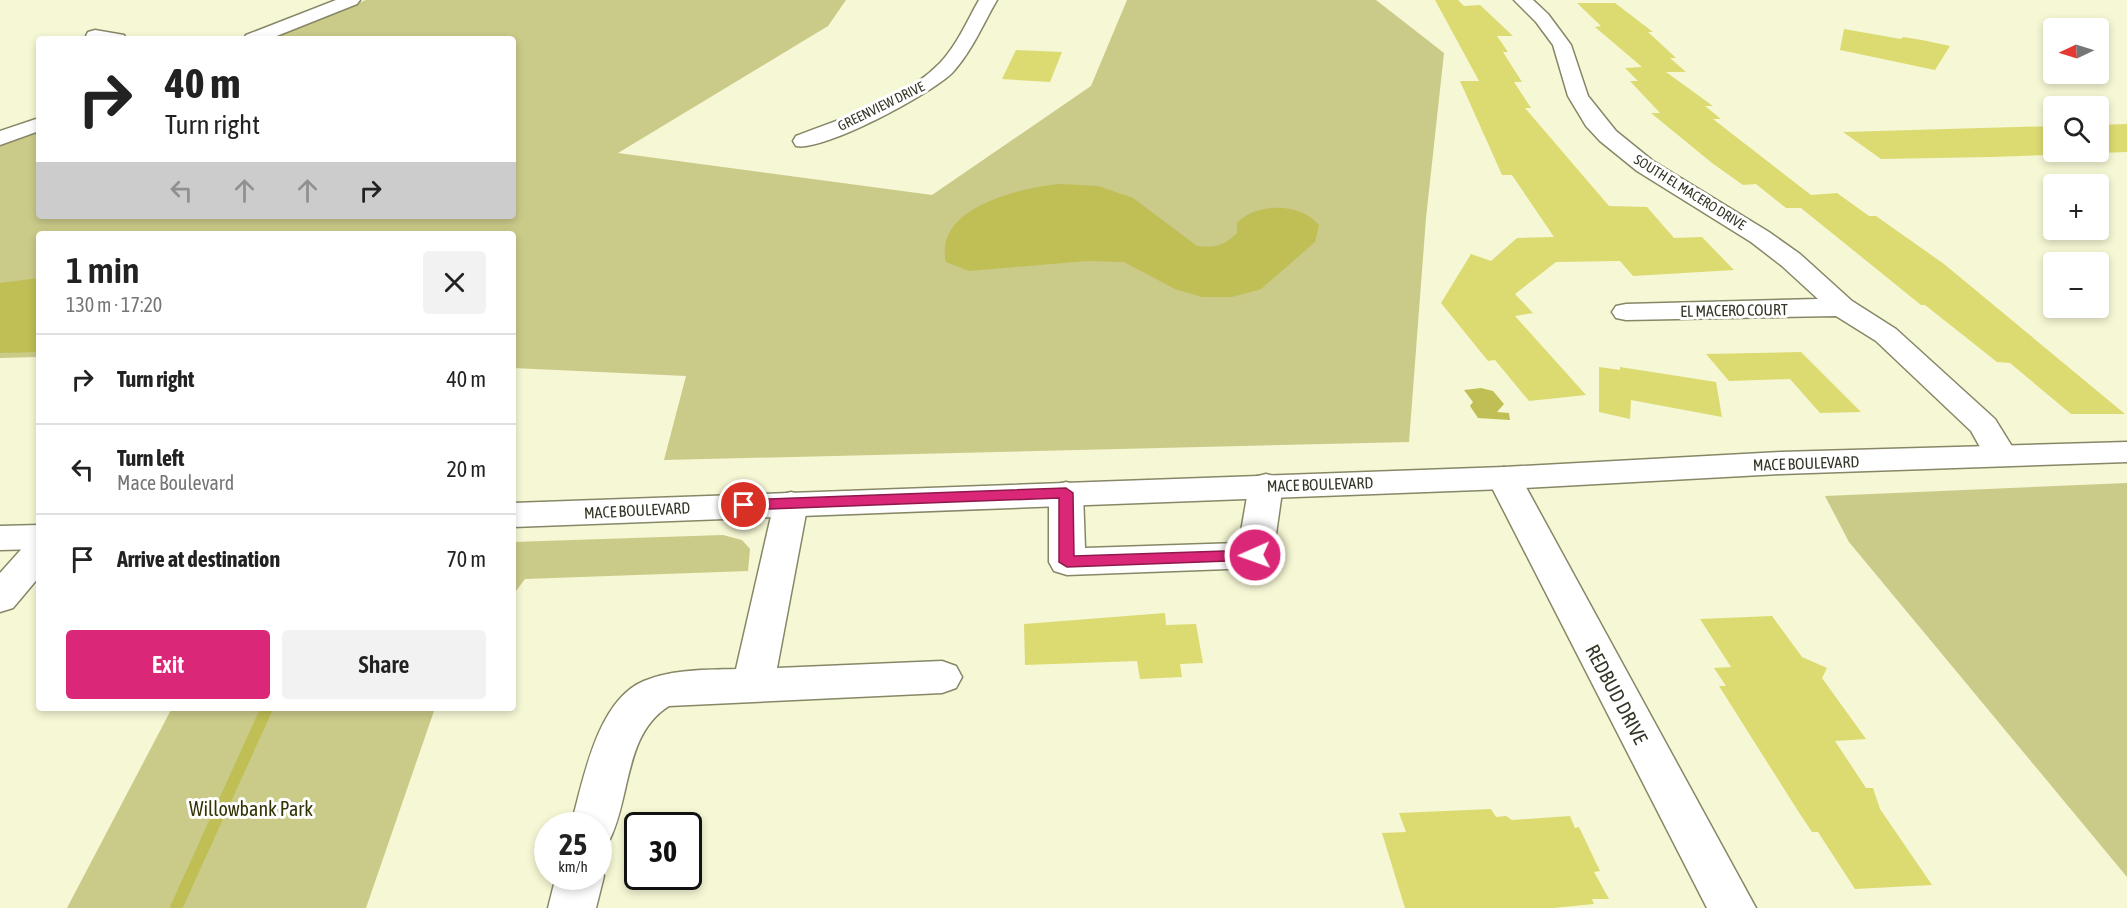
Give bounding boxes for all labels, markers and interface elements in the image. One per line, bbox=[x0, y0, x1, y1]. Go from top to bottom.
north arrow bbox=[2043, 18, 2109, 84]
map controls bbox=[2043, 18, 2109, 318]
text: 40 m bbox=[165, 59, 240, 107]
icon: right bbox=[66, 60, 144, 138]
street label: GREENVIEW DRIVE bbox=[835, 78, 927, 134]
button: search bbox=[2043, 96, 2109, 162]
text: Turn right bbox=[165, 109, 260, 140]
street label: SOUTH EL MACERO DRIVE bbox=[1631, 151, 1749, 233]
icon: left bbox=[165, 174, 198, 207]
icon: ahead bbox=[228, 174, 261, 207]
icon: ahead bbox=[291, 174, 324, 207]
icon: right bbox=[354, 174, 387, 207]
button: + bbox=[2043, 174, 2109, 240]
text: 1 min bbox=[66, 249, 140, 291]
button: close bbox=[423, 251, 486, 314]
button: − bbox=[2043, 252, 2109, 318]
text: 130 m · 17:20 bbox=[66, 293, 162, 316]
street label: EL MACERO COURT bbox=[1680, 300, 1788, 320]
icon: right bbox=[66, 363, 99, 396]
text: Turn right bbox=[117, 366, 194, 392]
text: 40 m bbox=[446, 366, 486, 392]
text: Turn left bbox=[117, 445, 184, 471]
street label: MACE BOULEVARD bbox=[1752, 452, 1860, 474]
icon: left bbox=[66, 453, 99, 486]
text: 20 m bbox=[446, 456, 486, 482]
text: Mace Boulevard bbox=[117, 471, 234, 494]
street label: MACE BOULEVARD bbox=[1266, 473, 1374, 495]
pin bbox=[718, 479, 769, 530]
icon: arrive bbox=[727, 488, 760, 521]
street label: MACE BOULEVARD bbox=[583, 498, 691, 522]
position arrow bbox=[1223, 523, 1287, 587]
icon: arrive bbox=[66, 543, 99, 576]
text: Arrive at destination bbox=[117, 546, 280, 572]
text: 70 m bbox=[446, 546, 486, 572]
button: Exit bbox=[66, 630, 270, 699]
button: Share bbox=[282, 630, 486, 699]
street label: REDBUD DRIVE bbox=[1581, 640, 1653, 748]
park label: Willowbank Park bbox=[189, 797, 313, 820]
speed limit sign: 30 bbox=[624, 812, 702, 890]
text: 25 bbox=[559, 827, 587, 861]
text: km/h bbox=[558, 858, 588, 875]

